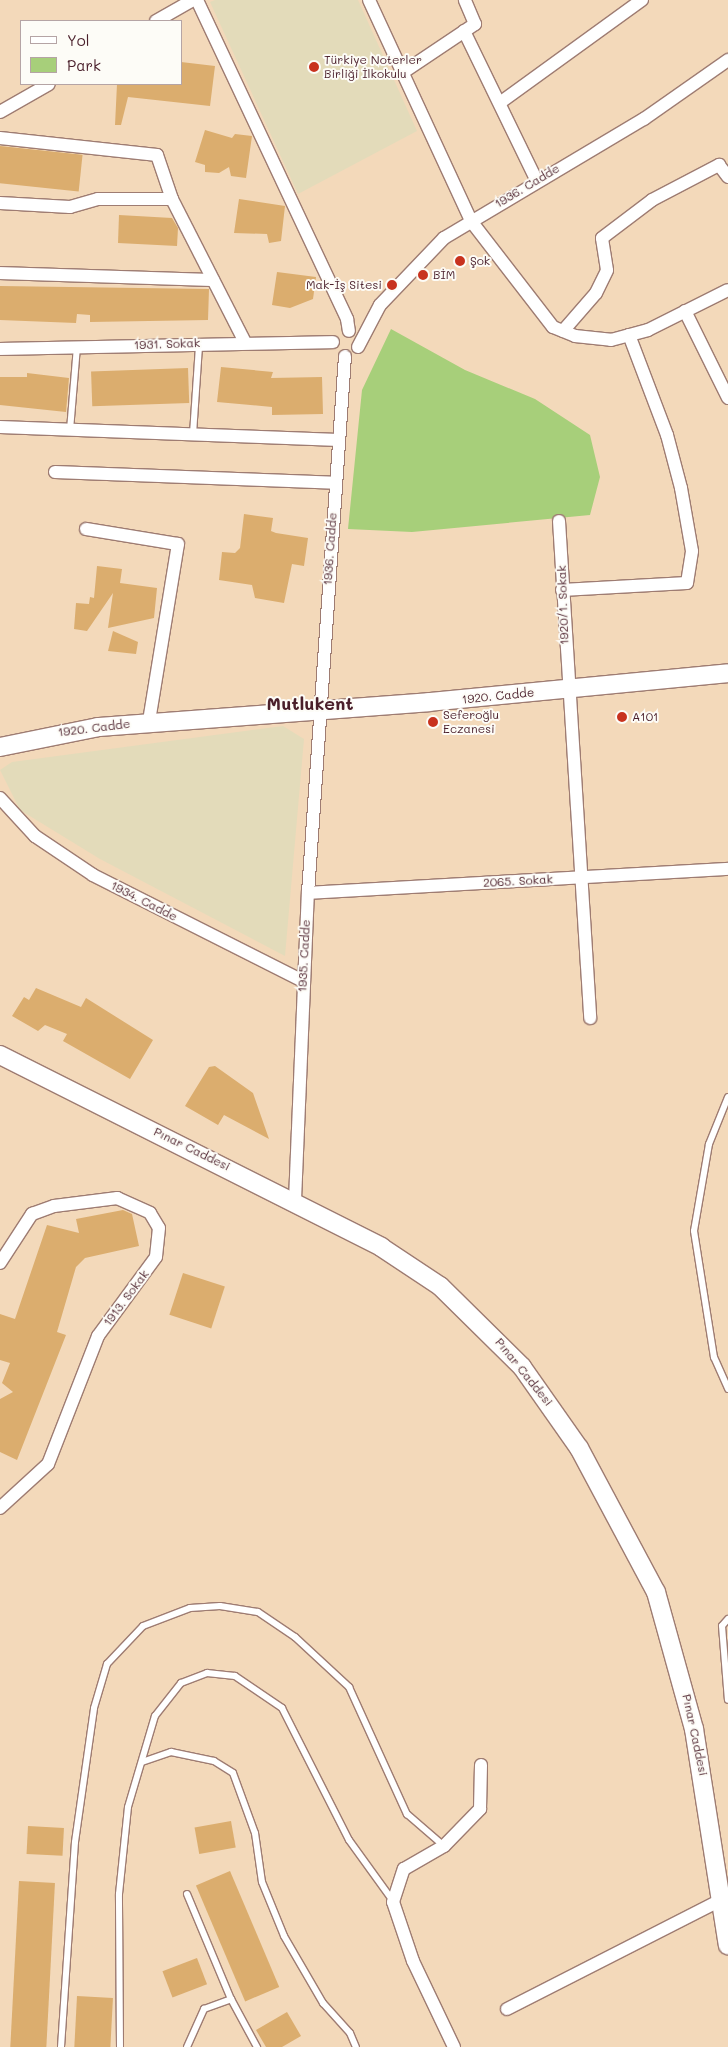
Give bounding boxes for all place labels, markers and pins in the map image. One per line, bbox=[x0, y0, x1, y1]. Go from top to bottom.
place label: Türkiye Noterler Birliği İlkokulu bbox=[324, 53, 422, 81]
marker: Türkiye Noterler Birliği İlkokulu bbox=[308, 61, 320, 73]
place label: Şok bbox=[470, 254, 490, 268]
marker: Şok bbox=[454, 255, 466, 267]
place label: BİM bbox=[433, 268, 455, 282]
marker: BİM bbox=[417, 269, 429, 281]
place label: Mak-İş Sitesi bbox=[306, 278, 382, 292]
marker: Mak-İş Sitesi bbox=[386, 279, 398, 291]
place label: Seferoğlu Eczanesi bbox=[443, 708, 499, 736]
place label: A101 bbox=[632, 710, 658, 724]
marker: A101 bbox=[616, 711, 628, 723]
marker: Seferoğlu Eczanesi bbox=[427, 716, 439, 728]

